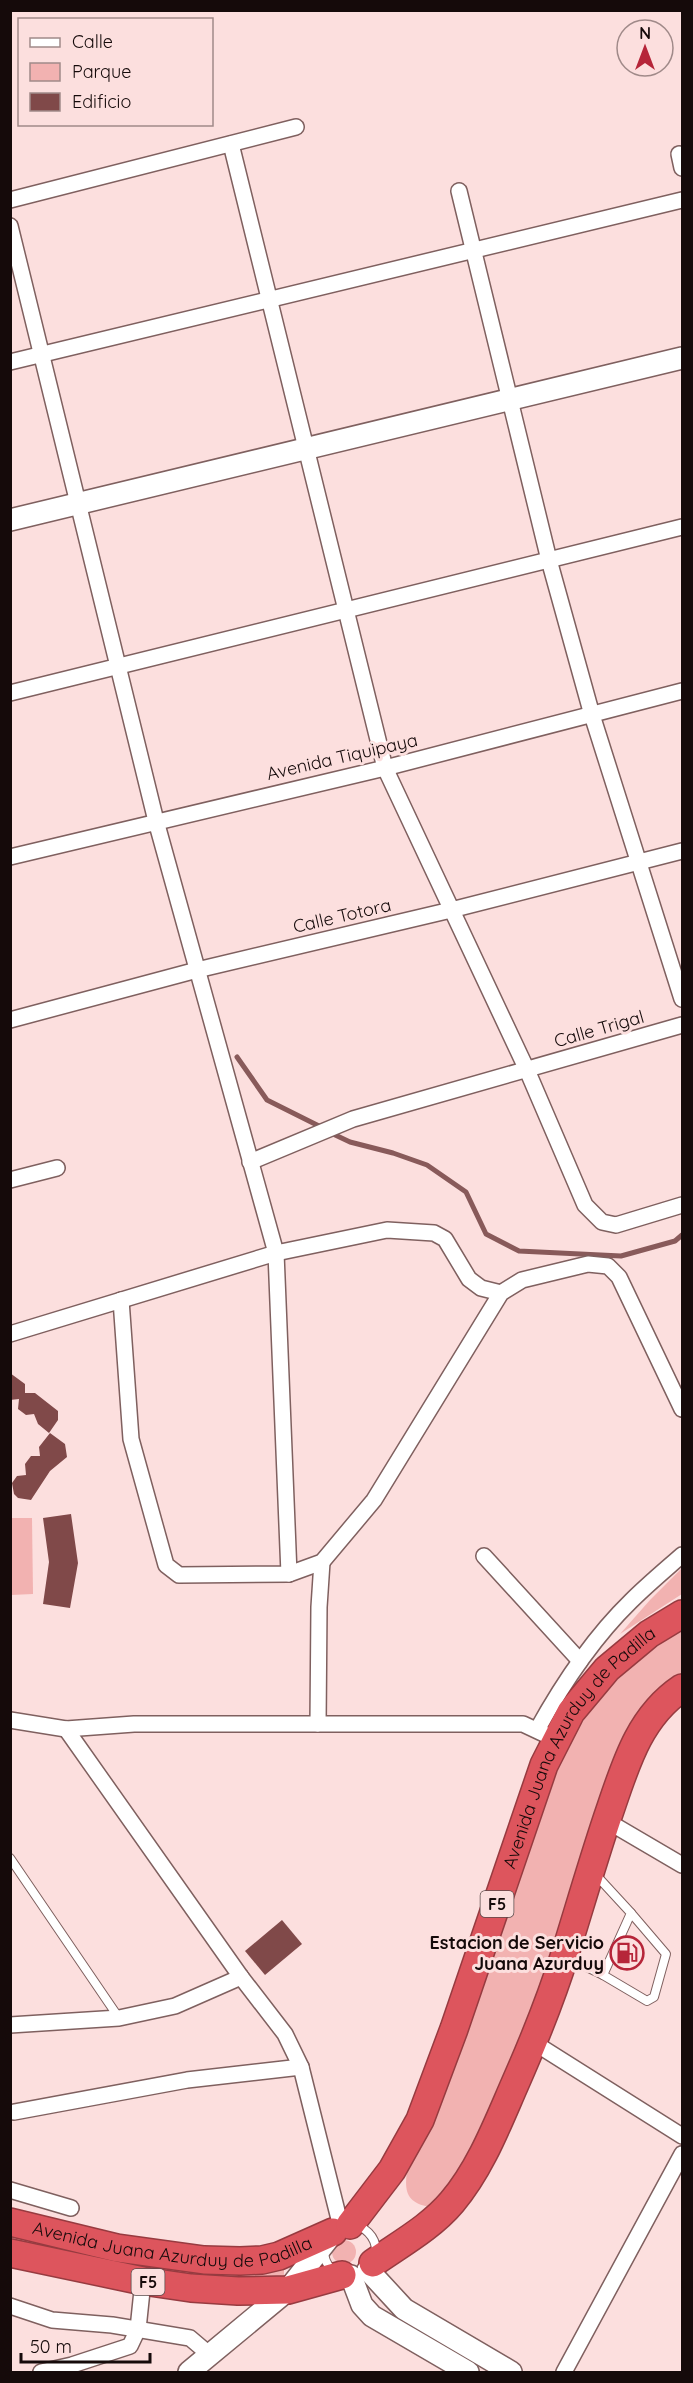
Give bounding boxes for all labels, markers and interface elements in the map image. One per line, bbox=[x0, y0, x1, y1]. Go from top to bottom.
legend bbox=[18, 18, 213, 126]
north arrow bbox=[615, 18, 675, 78]
text: N bbox=[639, 23, 651, 43]
text: Calle bbox=[72, 30, 113, 53]
text: Parque bbox=[72, 60, 131, 83]
text: Edificio bbox=[72, 90, 131, 113]
street label: Avenida Tiquipaya bbox=[264, 728, 420, 785]
street label: Calle Totora bbox=[291, 893, 393, 938]
street label: Calle Trigal bbox=[551, 1005, 647, 1052]
street label: Avenida Juana Azurduy de Padilla bbox=[497, 1621, 659, 1872]
road number: F5 bbox=[480, 1891, 514, 1917]
place label: Estacion de Servicio Juana Azurduy bbox=[430, 1931, 604, 1975]
fuel station icon: Estacion de Servicio Juana Azurduy bbox=[609, 1935, 645, 1971]
street label: Avenida Juana Azurduy de Padilla bbox=[30, 2216, 315, 2272]
road number: F5 bbox=[132, 2269, 164, 2295]
scale bar bbox=[21, 2326, 150, 2364]
text: 50 m bbox=[30, 2335, 72, 2358]

